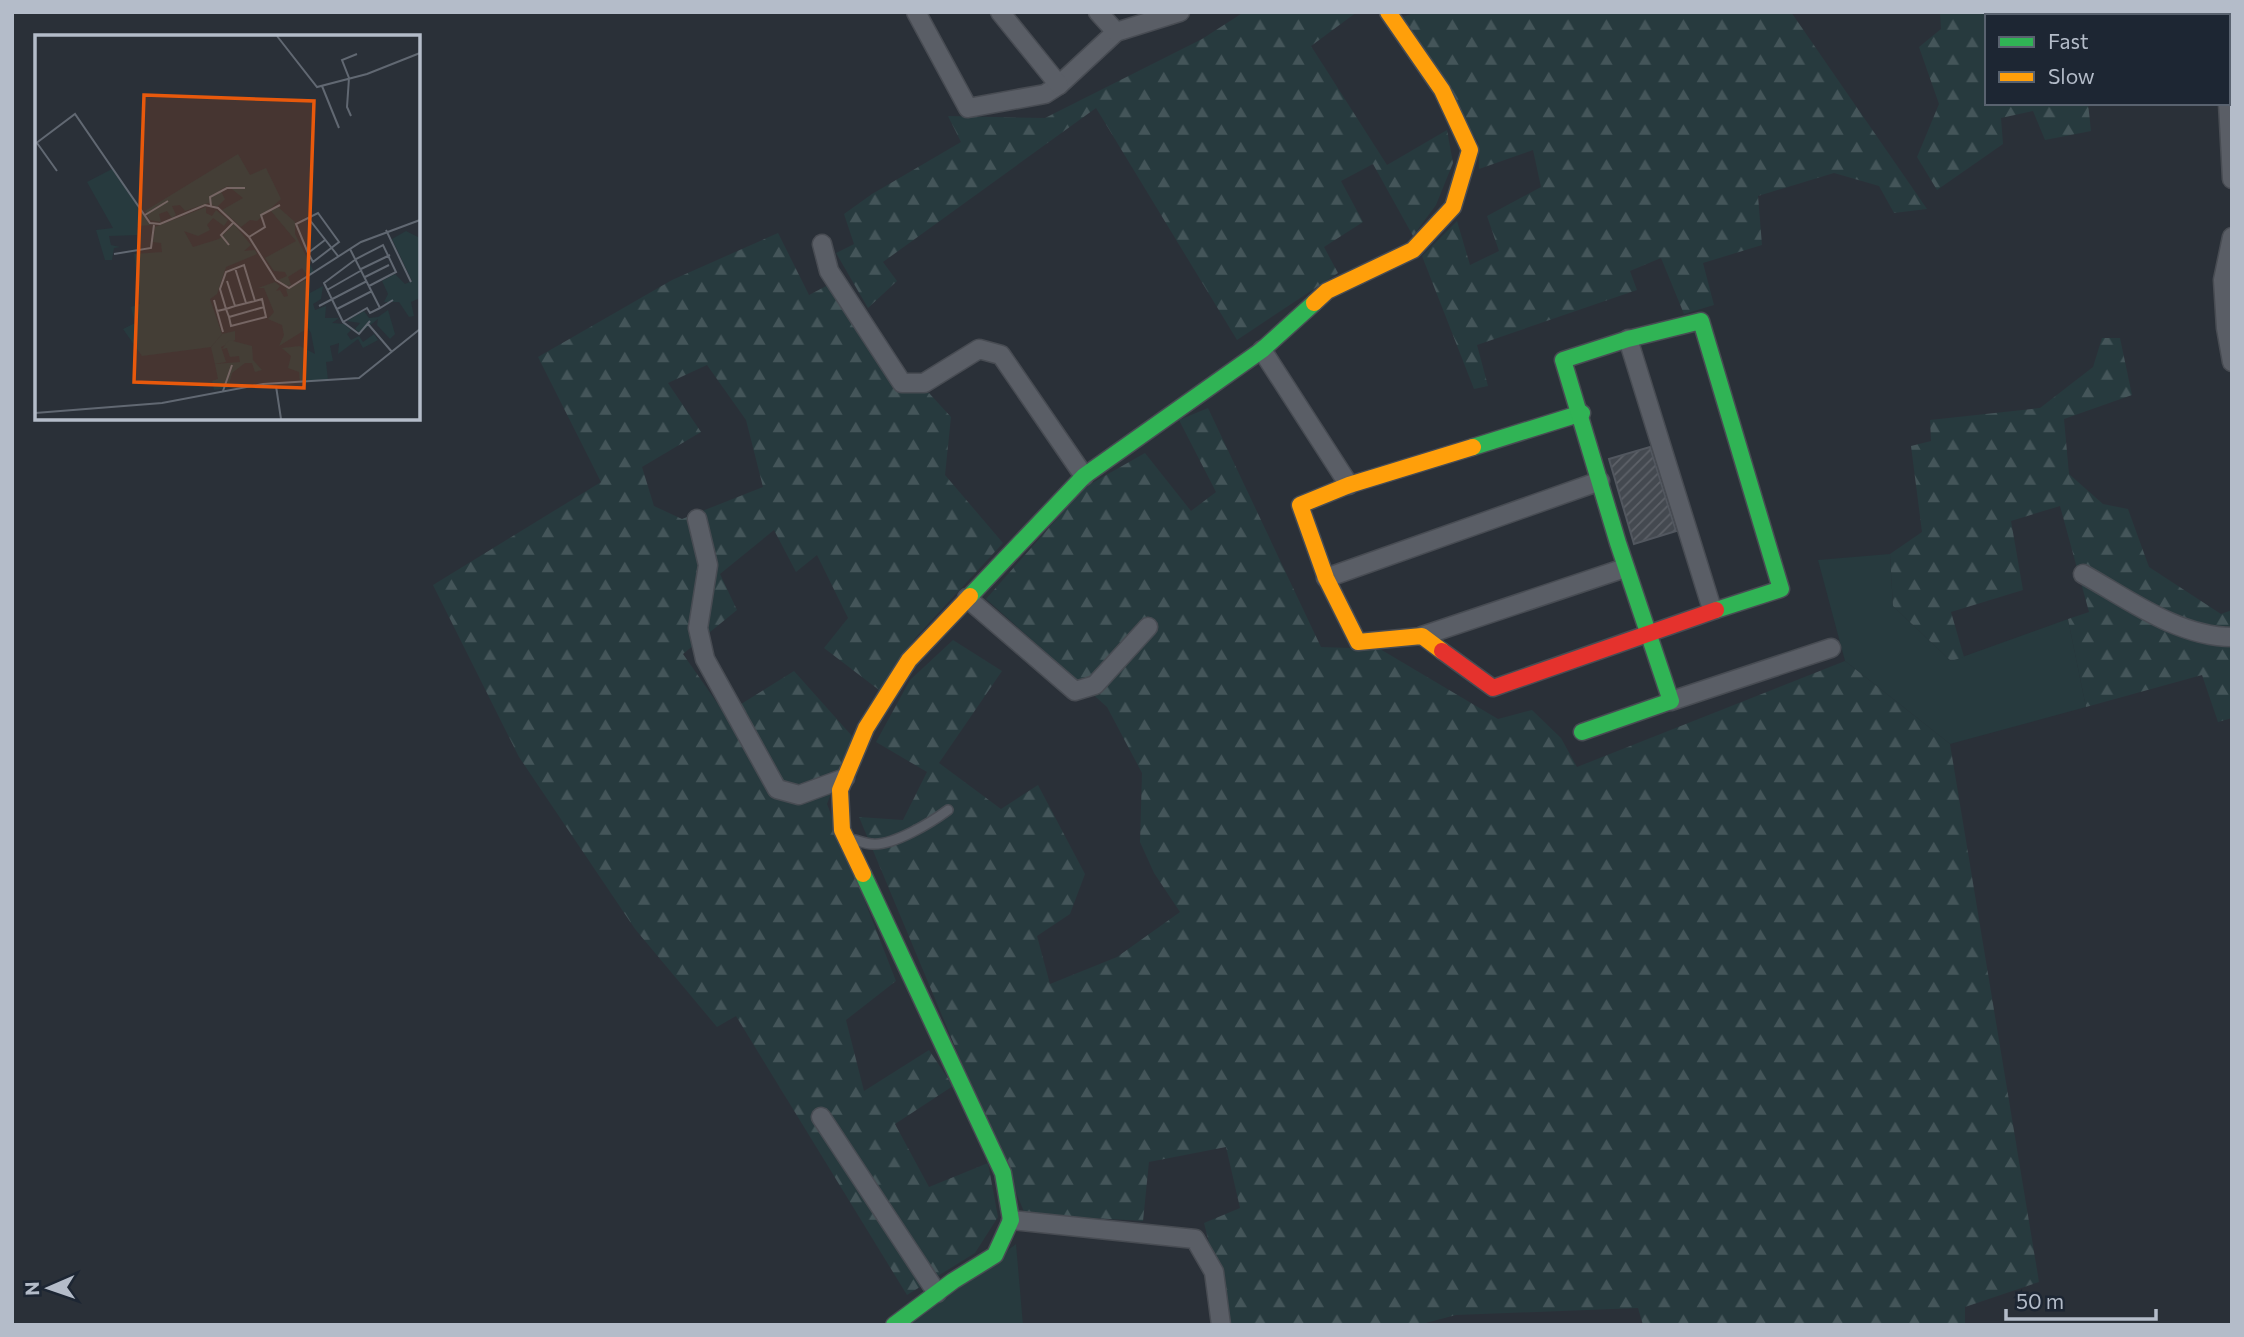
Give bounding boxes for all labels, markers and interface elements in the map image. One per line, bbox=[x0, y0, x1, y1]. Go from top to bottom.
legend bbox=[1985, 14, 2230, 105]
text: Fast bbox=[2048, 28, 2089, 53]
inset map bbox=[35, 35, 420, 420]
text: Slow bbox=[2048, 63, 2095, 88]
north arrow bbox=[14, 1253, 84, 1323]
scale bar bbox=[2006, 1278, 2156, 1322]
text: N bbox=[20, 1281, 43, 1296]
text: 50 m bbox=[2016, 1288, 2064, 1313]

